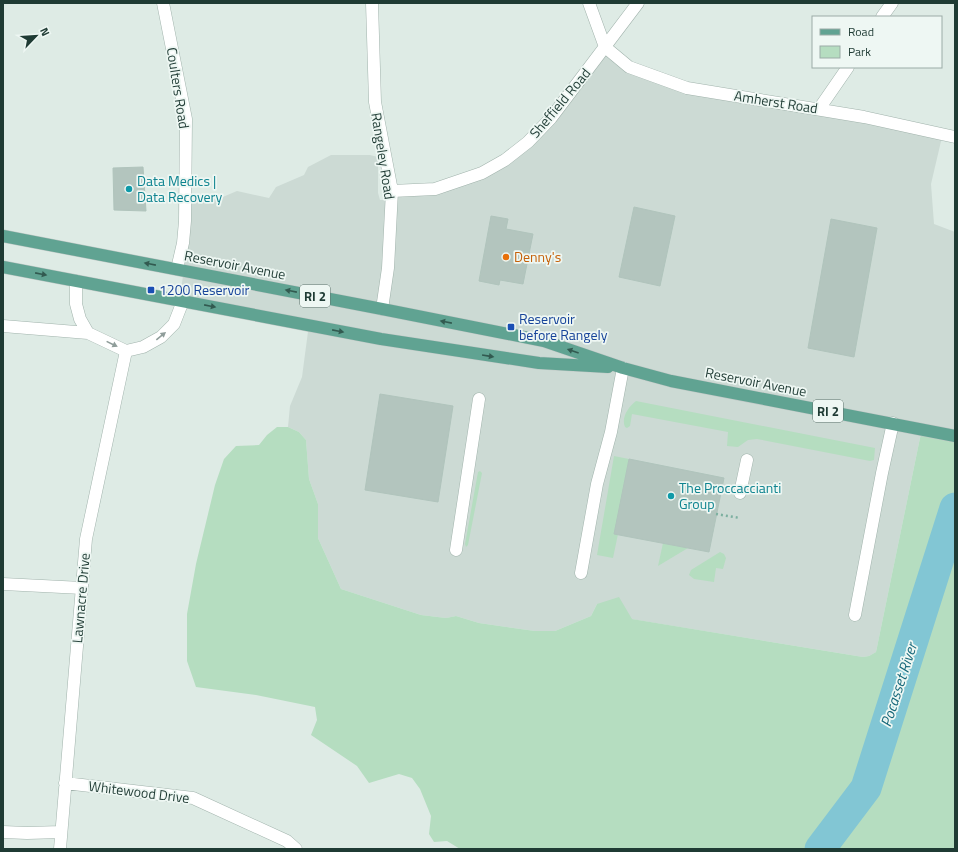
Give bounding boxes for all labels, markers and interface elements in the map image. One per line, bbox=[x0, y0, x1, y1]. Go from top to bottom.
north arrow bbox=[16, 16, 56, 56]
legend bbox=[812, 16, 942, 68]
text: Road bbox=[848, 22, 874, 41]
text: N bbox=[36, 25, 54, 39]
text: Park bbox=[848, 42, 871, 61]
street label: Coulters Road bbox=[162, 46, 195, 130]
street label: Sheffield Road bbox=[524, 63, 595, 142]
street label: Amherst Road bbox=[733, 85, 819, 118]
street label: Rangeley Road bbox=[366, 111, 401, 201]
place label: Data Medics | Data Recovery bbox=[137, 170, 222, 207]
marker: Data Medics | Data Recovery bbox=[124, 184, 134, 194]
street label: Reservoir Avenue bbox=[183, 244, 288, 285]
place label: Denny's bbox=[514, 246, 561, 267]
marker: Denny's bbox=[501, 252, 511, 262]
one-way arrow bbox=[144, 261, 156, 267]
one-way arrow bbox=[35, 271, 47, 277]
place label: 1200 Reservoir bbox=[159, 279, 249, 300]
marker: 1200 Reservoir bbox=[146, 285, 156, 295]
road number: RI 2 bbox=[300, 285, 330, 307]
one-way arrow bbox=[285, 288, 298, 294]
one-way arrow bbox=[204, 303, 216, 309]
place label: Reservoir before Rangely bbox=[519, 308, 608, 345]
one-way arrow bbox=[440, 318, 453, 324]
marker: Reservoir before Rangely bbox=[506, 322, 516, 332]
one-way arrow bbox=[332, 328, 344, 334]
one-way arrow bbox=[156, 332, 167, 340]
one-way arrow bbox=[106, 341, 117, 347]
one-way arrow bbox=[566, 348, 578, 354]
one-way arrow bbox=[482, 353, 494, 359]
street label: Reservoir Avenue bbox=[704, 361, 809, 402]
road number: RI 2 bbox=[813, 400, 843, 422]
place label: The Proccaccianti Group bbox=[679, 477, 781, 514]
marker: The Proccaccianti Group bbox=[666, 491, 676, 501]
street label: Lawnacre Drive bbox=[66, 552, 95, 644]
water label: Pocasset River bbox=[874, 638, 924, 730]
street label: Whitewood Drive bbox=[87, 775, 191, 808]

